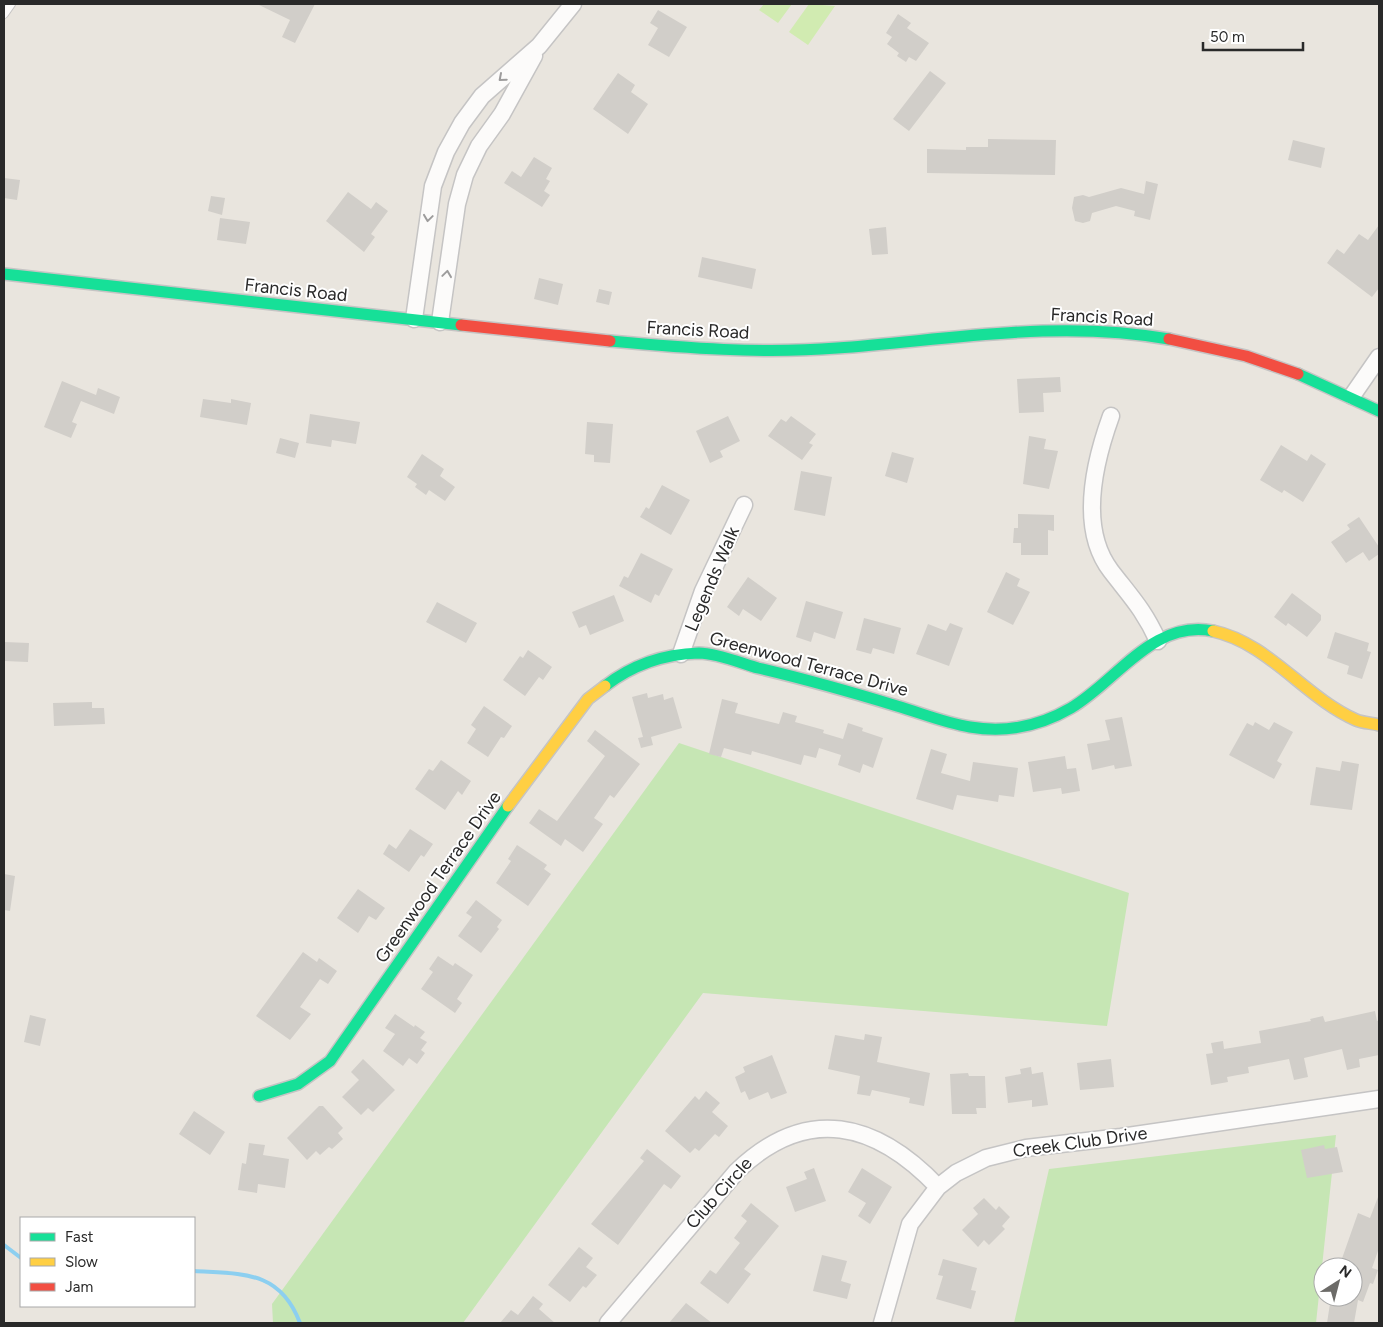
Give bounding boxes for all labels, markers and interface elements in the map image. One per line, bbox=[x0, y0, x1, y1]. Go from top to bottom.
scale bar bbox=[1203, 20, 1303, 52]
text: 50 m bbox=[1210, 28, 1245, 46]
one-way arrow bbox=[499, 73, 508, 82]
one-way arrow bbox=[424, 214, 434, 222]
one-way arrow bbox=[442, 270, 452, 278]
street label: Francis Road bbox=[244, 274, 348, 306]
street label: Francis Road bbox=[1050, 303, 1154, 331]
street label: Francis Road bbox=[646, 316, 750, 344]
street label: Legends Walk bbox=[680, 523, 744, 635]
street label: Greenwood Terrace Drive bbox=[707, 627, 911, 701]
street label: Greenwood Terrace Drive bbox=[370, 787, 506, 967]
street label: Creek Club Drive bbox=[1011, 1122, 1149, 1162]
street label: Club Circle bbox=[681, 1153, 757, 1233]
legend bbox=[20, 1217, 195, 1307]
text: Fast bbox=[65, 1228, 94, 1246]
text: Slow bbox=[65, 1253, 98, 1271]
north arrow bbox=[1313, 1257, 1363, 1307]
text: N bbox=[1336, 1262, 1355, 1282]
text: Jam bbox=[65, 1278, 93, 1296]

